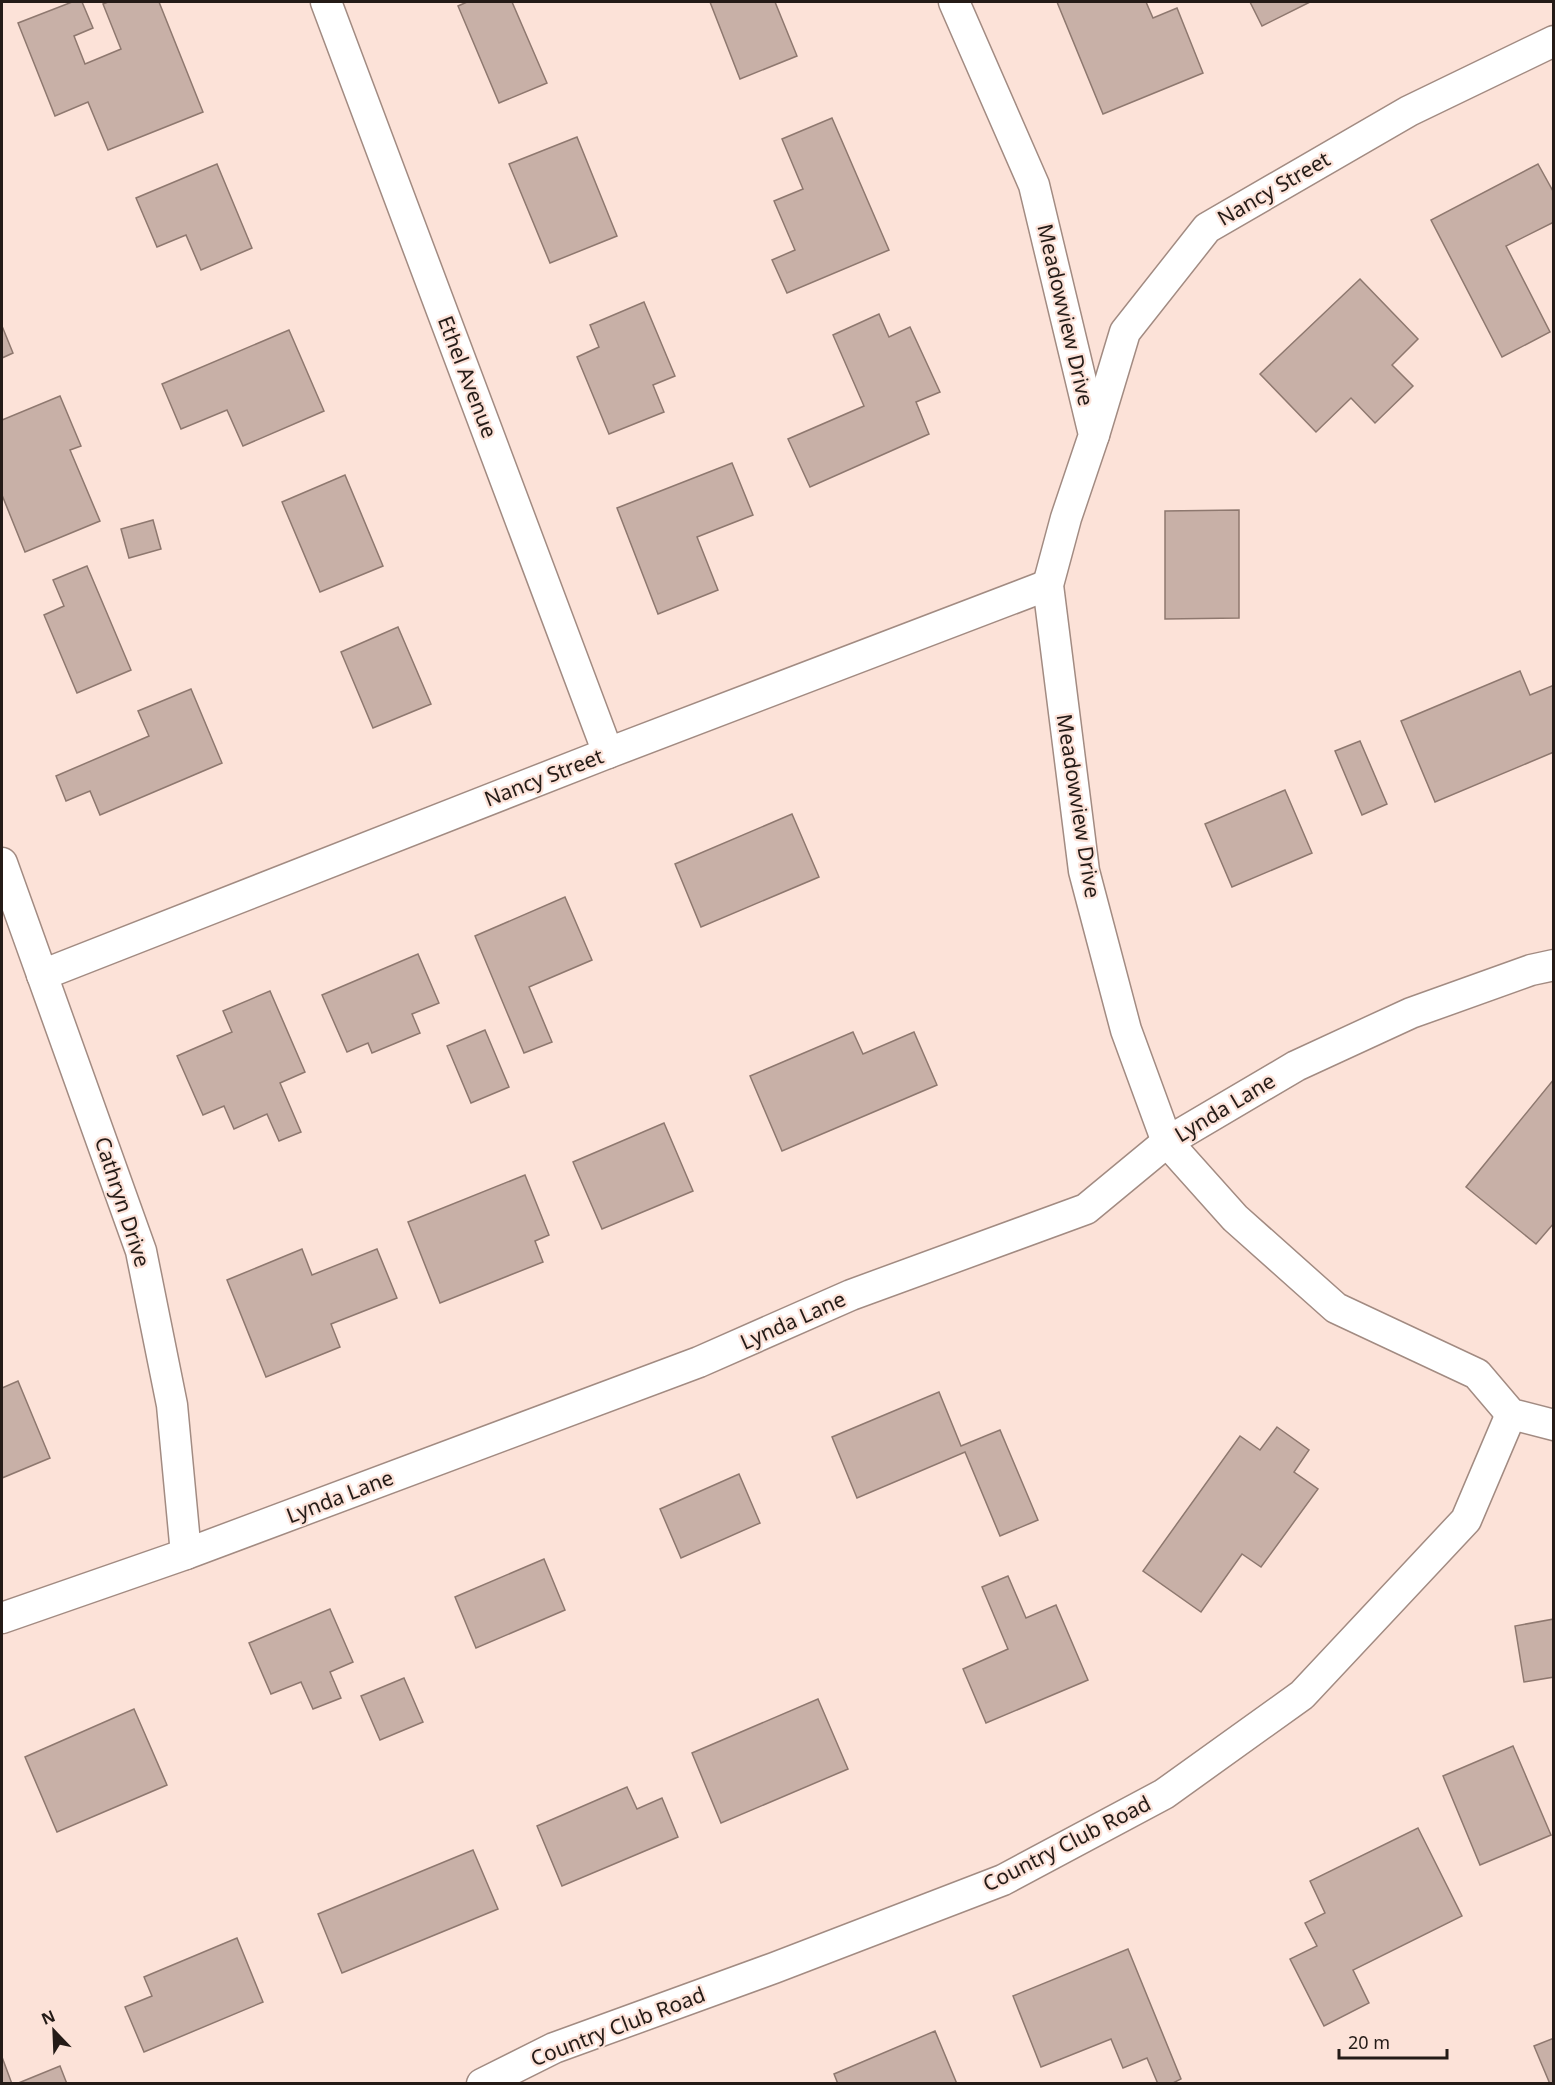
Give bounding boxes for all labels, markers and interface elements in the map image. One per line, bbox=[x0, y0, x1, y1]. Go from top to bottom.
street label: Nancy Street bbox=[1212, 144, 1335, 232]
street label: Meadowview Drive bbox=[1031, 221, 1101, 408]
street label: Ethel Avenue bbox=[432, 312, 504, 442]
street label: Meadowview Drive bbox=[1051, 712, 1107, 900]
street label: Nancy Street bbox=[480, 741, 608, 813]
street label: Lynda Lane bbox=[1169, 1066, 1280, 1148]
street label: Cathryn Drive bbox=[89, 1133, 157, 1270]
street label: Lynda Lane bbox=[736, 1284, 850, 1356]
street label: Lynda Lane bbox=[282, 1463, 397, 1529]
street label: Country Club Road bbox=[978, 1789, 1155, 1898]
street label: Country Club Road bbox=[526, 1980, 709, 2072]
north arrow bbox=[24, 2001, 84, 2061]
text: N bbox=[38, 2005, 58, 2030]
scale bar bbox=[1339, 2022, 1447, 2060]
text: 20 m bbox=[1348, 2030, 1390, 2054]

